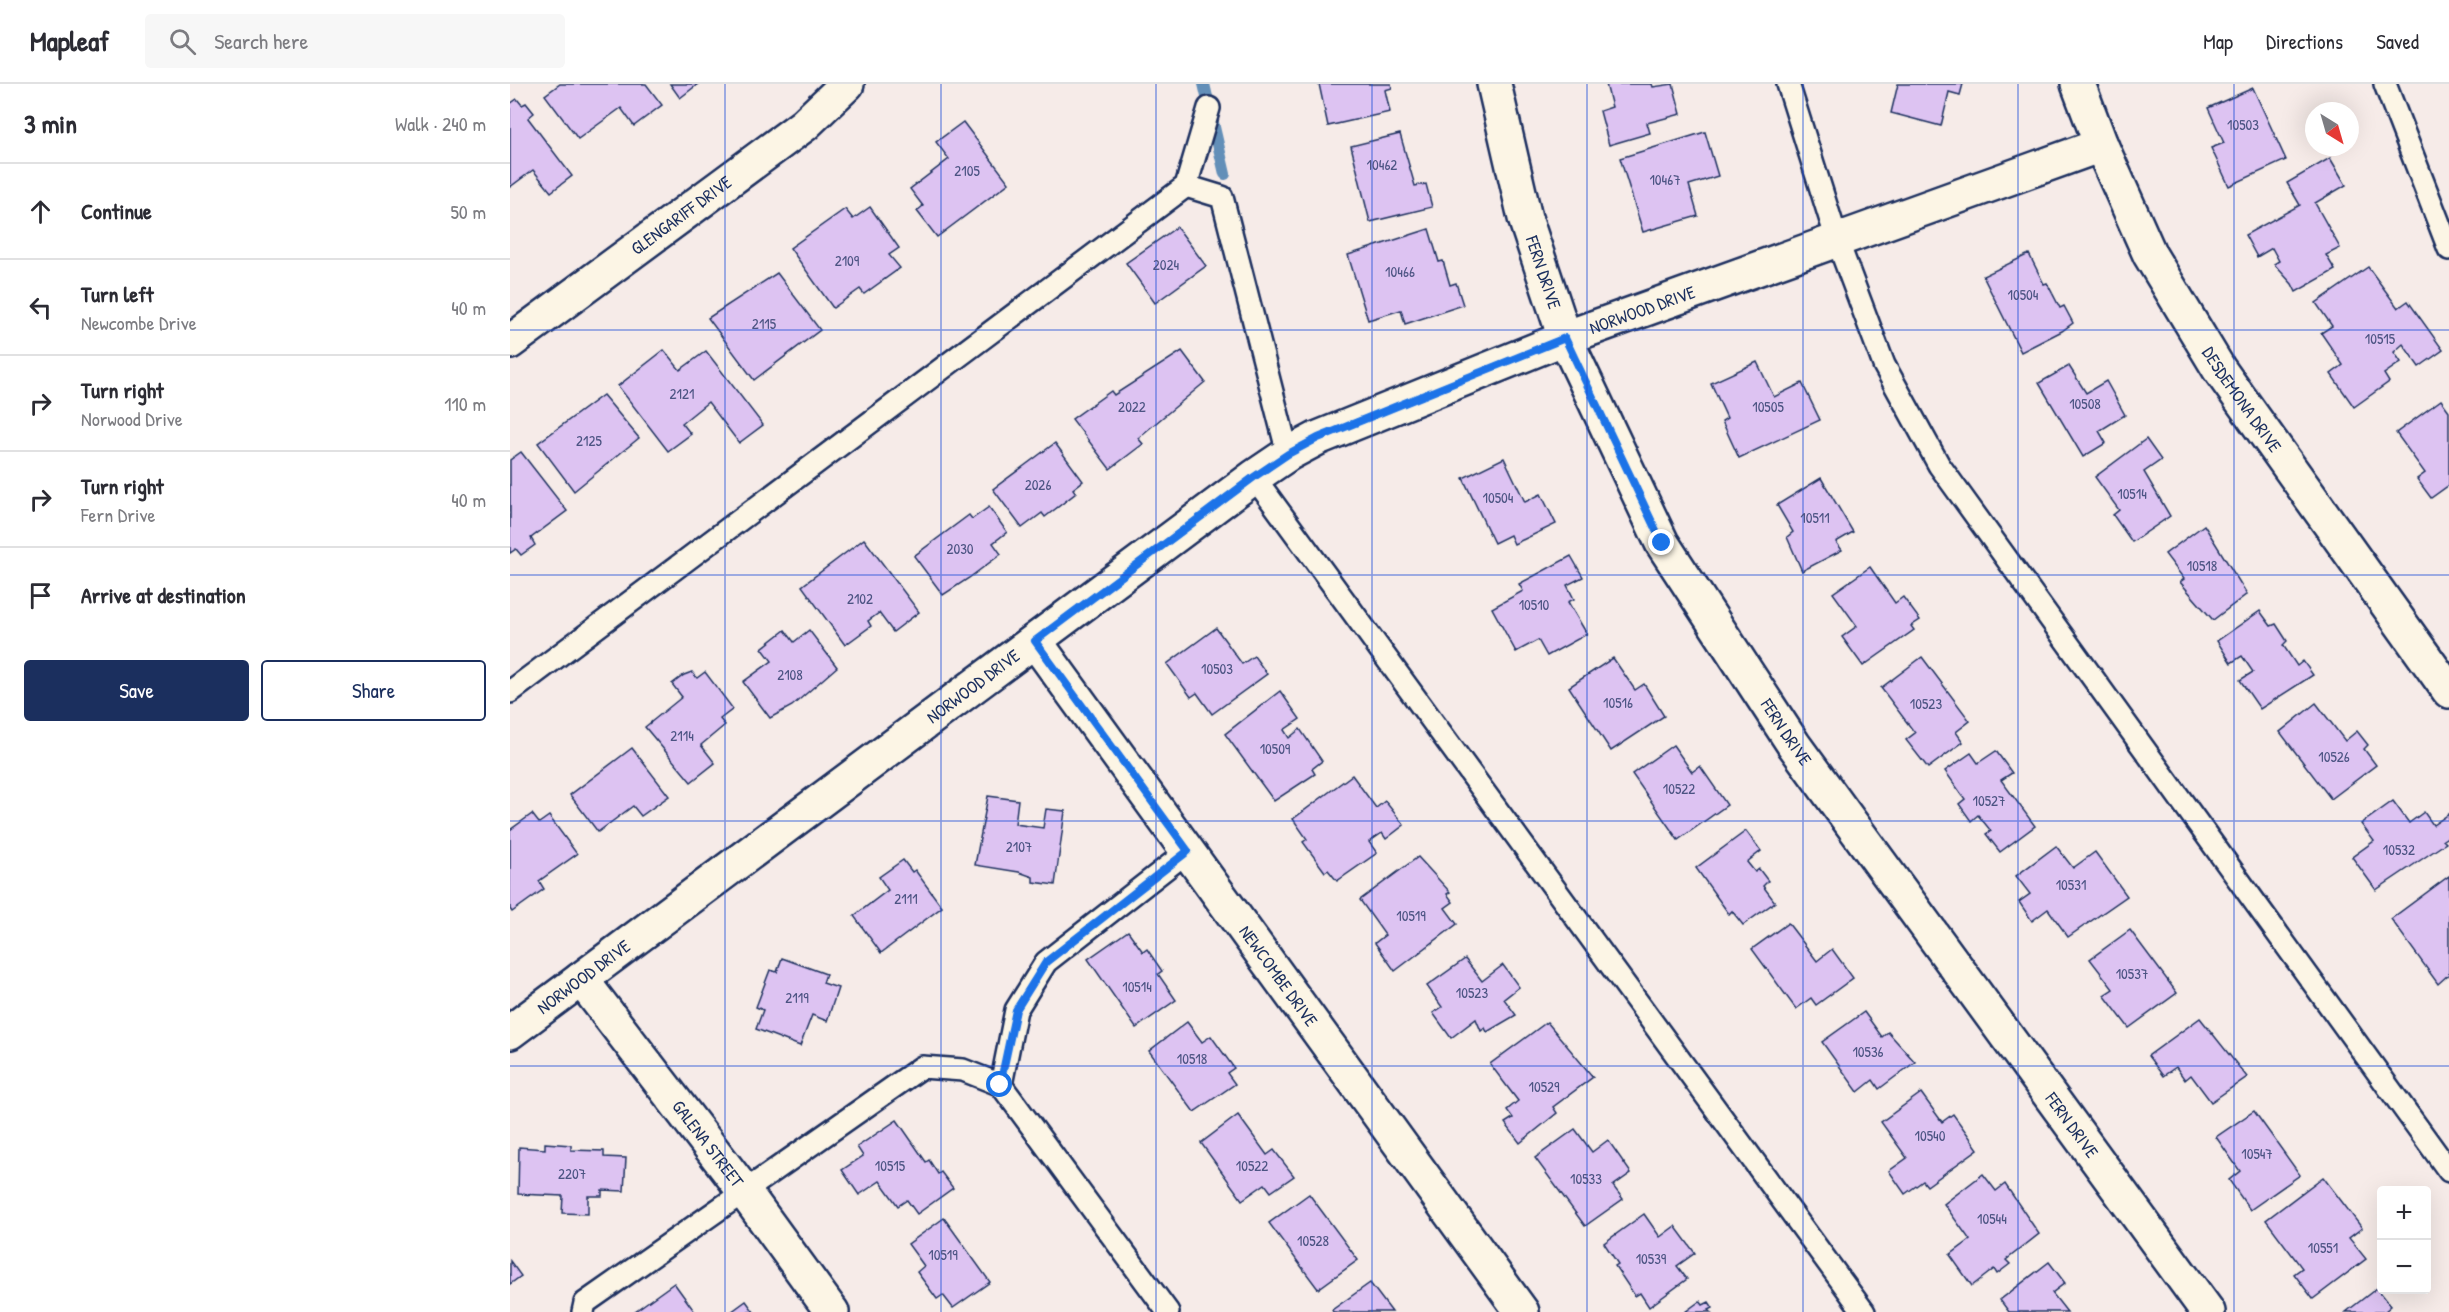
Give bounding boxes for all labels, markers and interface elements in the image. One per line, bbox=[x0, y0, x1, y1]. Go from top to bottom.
search box bbox=[145, 14, 565, 68]
text: Mapleaf bbox=[30, 22, 109, 60]
icon: search bbox=[166, 25, 199, 58]
text: Search here bbox=[214, 26, 308, 56]
text: Map bbox=[2203, 27, 2233, 56]
text: Directions bbox=[2266, 27, 2343, 56]
text: Saved bbox=[2376, 27, 2419, 56]
north arrow bbox=[2305, 102, 2359, 156]
text: 3 min bbox=[24, 106, 77, 141]
text: Walk · 240 m bbox=[395, 110, 486, 137]
house number: 10503 bbox=[2227, 114, 2259, 135]
house number: 10462 bbox=[1367, 154, 1397, 175]
house number: 2105 bbox=[954, 160, 980, 181]
house number: 10467 bbox=[1649, 169, 1681, 190]
street label: GLENGARIFF DRIVE bbox=[626, 170, 737, 261]
icon: ahead bbox=[24, 195, 57, 228]
text: Continue bbox=[81, 196, 152, 226]
text: 50 m bbox=[450, 198, 486, 225]
street label: FERN DRIVE bbox=[1520, 232, 1567, 312]
house number: 2109 bbox=[835, 250, 860, 271]
house number: 2024 bbox=[1153, 254, 1180, 275]
house number: 10466 bbox=[1385, 261, 1415, 282]
text: Turn left bbox=[81, 279, 154, 309]
street label: NORWOOD DRIVE bbox=[1586, 279, 1699, 340]
house number: 10504 bbox=[2008, 284, 2039, 305]
icon: left bbox=[24, 291, 57, 324]
text: 40 m bbox=[451, 294, 486, 321]
text: Newcombe Drive bbox=[81, 309, 197, 336]
house number: 2115 bbox=[752, 313, 777, 334]
house number: 10515 bbox=[2365, 328, 2396, 349]
street label: DESDEMONA DRIVE bbox=[2196, 342, 2288, 457]
text: Turn right bbox=[81, 375, 164, 405]
house number: 2121 bbox=[670, 383, 694, 404]
icon: right bbox=[24, 387, 57, 420]
text: 110 m bbox=[444, 390, 486, 417]
house number: 10508 bbox=[2069, 393, 2101, 414]
house number: 2022 bbox=[1118, 396, 1146, 417]
house number: 10505 bbox=[1752, 396, 1784, 417]
text: Norwood Drive bbox=[81, 405, 183, 432]
house number: 2125 bbox=[576, 430, 603, 451]
text: Turn right bbox=[81, 471, 164, 501]
house number: 2026 bbox=[1025, 474, 1051, 495]
icon: right bbox=[24, 483, 57, 516]
house number: 10514 bbox=[2117, 483, 2147, 504]
text: 40 m bbox=[451, 486, 486, 513]
house number: 10504 bbox=[1483, 487, 1514, 508]
text: Fern Drive bbox=[81, 501, 155, 528]
house number: 10511 bbox=[1800, 507, 1830, 528]
route end bbox=[1648, 529, 1674, 555]
house number: 2030 bbox=[946, 538, 974, 559]
house number: 10518 bbox=[2187, 555, 2217, 576]
icon: arrive bbox=[24, 579, 57, 612]
text: Arrive at destination bbox=[81, 580, 246, 610]
house number: 2102 bbox=[847, 588, 873, 609]
house number: 10510 bbox=[1519, 594, 1550, 615]
street label: NORWOOD DRIVE bbox=[921, 643, 1025, 729]
house number: 10503 bbox=[1201, 658, 1233, 679]
button: Save bbox=[24, 660, 249, 721]
button: Share bbox=[261, 660, 486, 721]
house number: 2108 bbox=[777, 664, 803, 685]
house number: 10516 bbox=[1603, 692, 1633, 713]
street label: FERN DRIVE bbox=[1754, 693, 1818, 770]
house number: 10523 bbox=[1910, 693, 1942, 714]
house number: 2114 bbox=[670, 725, 694, 746]
house number: 10509 bbox=[1260, 738, 1291, 759]
house number: 10526 bbox=[2318, 746, 2350, 767]
house number: 10522 bbox=[1663, 778, 1695, 799]
house number: 10527 bbox=[1973, 790, 2005, 811]
house number: 2107 bbox=[1006, 836, 1032, 857]
house number: 10532 bbox=[2383, 839, 2415, 860]
house number: 10531 bbox=[2056, 874, 2086, 895]
house number: 2111 bbox=[894, 888, 918, 909]
house number: 10519 bbox=[1396, 905, 1426, 926]
street label: NEWCOMBE DRIVE bbox=[1233, 920, 1324, 1032]
street label: NORWOOD DRIVE bbox=[532, 933, 635, 1020]
house number: 10537 bbox=[2116, 963, 2148, 984]
house number: 10514 bbox=[1122, 976, 1152, 997]
house number: 10523 bbox=[1456, 982, 1488, 1003]
house number: 2119 bbox=[785, 987, 809, 1008]
house number: 10536 bbox=[1852, 1041, 1884, 1062]
house number: 10518 bbox=[1177, 1048, 1207, 1069]
route start bbox=[986, 1071, 1012, 1097]
house number: 10529 bbox=[1528, 1076, 1560, 1097]
street label: FERN DRIVE bbox=[2039, 1086, 2105, 1163]
street label: GALENA STREET bbox=[667, 1095, 750, 1193]
house number: 10540 bbox=[1915, 1125, 1946, 1146]
house number: 10547 bbox=[2241, 1143, 2273, 1164]
house number: 10515 bbox=[875, 1155, 906, 1176]
house number: 10522 bbox=[1236, 1155, 1268, 1176]
house number: 2207 bbox=[558, 1163, 586, 1184]
house number: 10533 bbox=[1570, 1168, 1602, 1189]
map controls bbox=[2377, 1186, 2431, 1294]
button: + bbox=[2377, 1186, 2431, 1240]
house number: 10544 bbox=[1977, 1208, 2007, 1229]
house number: 10528 bbox=[1297, 1230, 1329, 1251]
house number: 10551 bbox=[2308, 1237, 2338, 1258]
button: − bbox=[2377, 1240, 2431, 1294]
house number: 10519 bbox=[928, 1244, 958, 1265]
house number: 10539 bbox=[1636, 1248, 1667, 1269]

